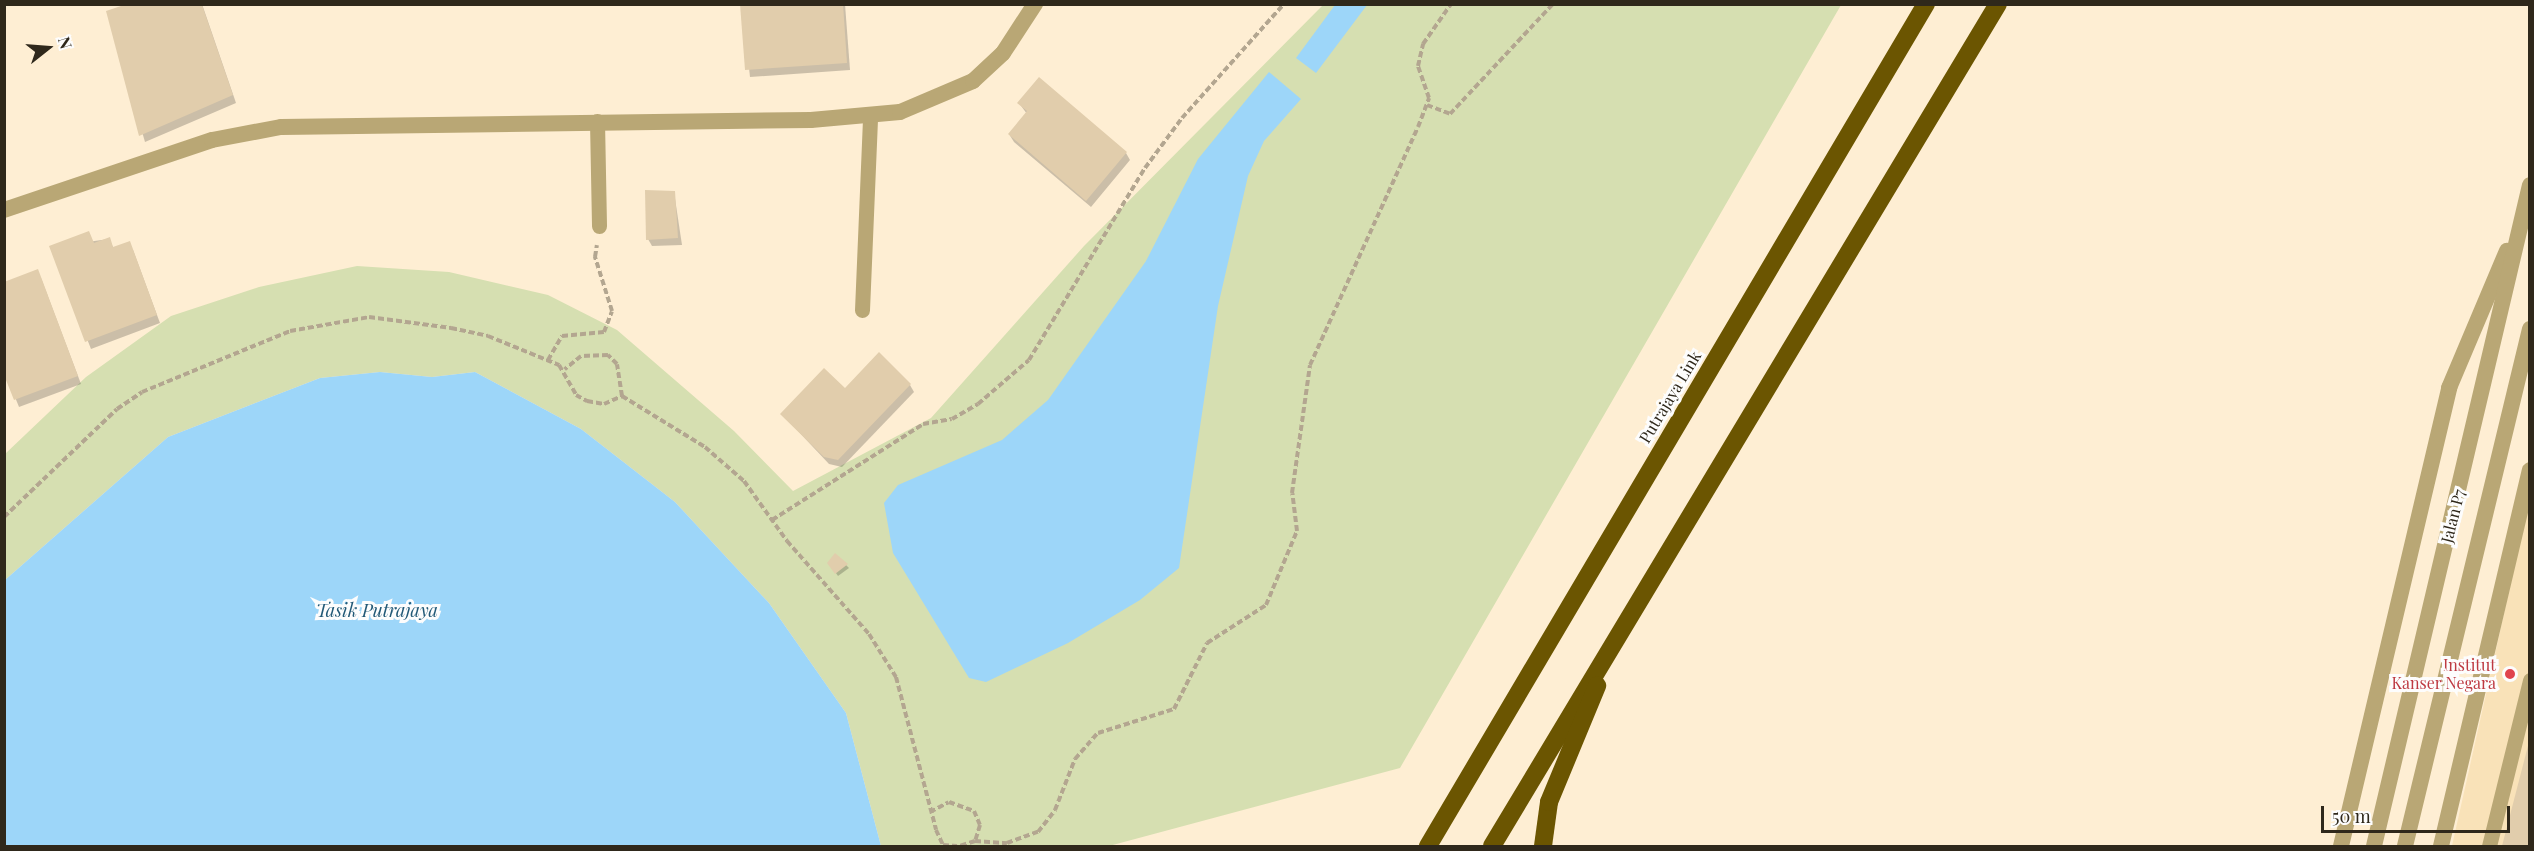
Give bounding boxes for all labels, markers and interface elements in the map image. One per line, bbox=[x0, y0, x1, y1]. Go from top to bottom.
north arrow bbox=[18, 18, 78, 78]
text: N bbox=[54, 34, 77, 51]
street label: Putrajaya Link bbox=[1635, 348, 1705, 446]
street label: Jalan P7 bbox=[2437, 487, 2469, 545]
water label: Tasik Putrajaya bbox=[316, 599, 438, 621]
place label: Institut Kanser Negara bbox=[2391, 655, 2496, 693]
marker: Institut Kanser Negara bbox=[2501, 665, 2519, 683]
scale bar bbox=[2324, 794, 2513, 832]
text: 50 m bbox=[2332, 804, 2371, 828]

